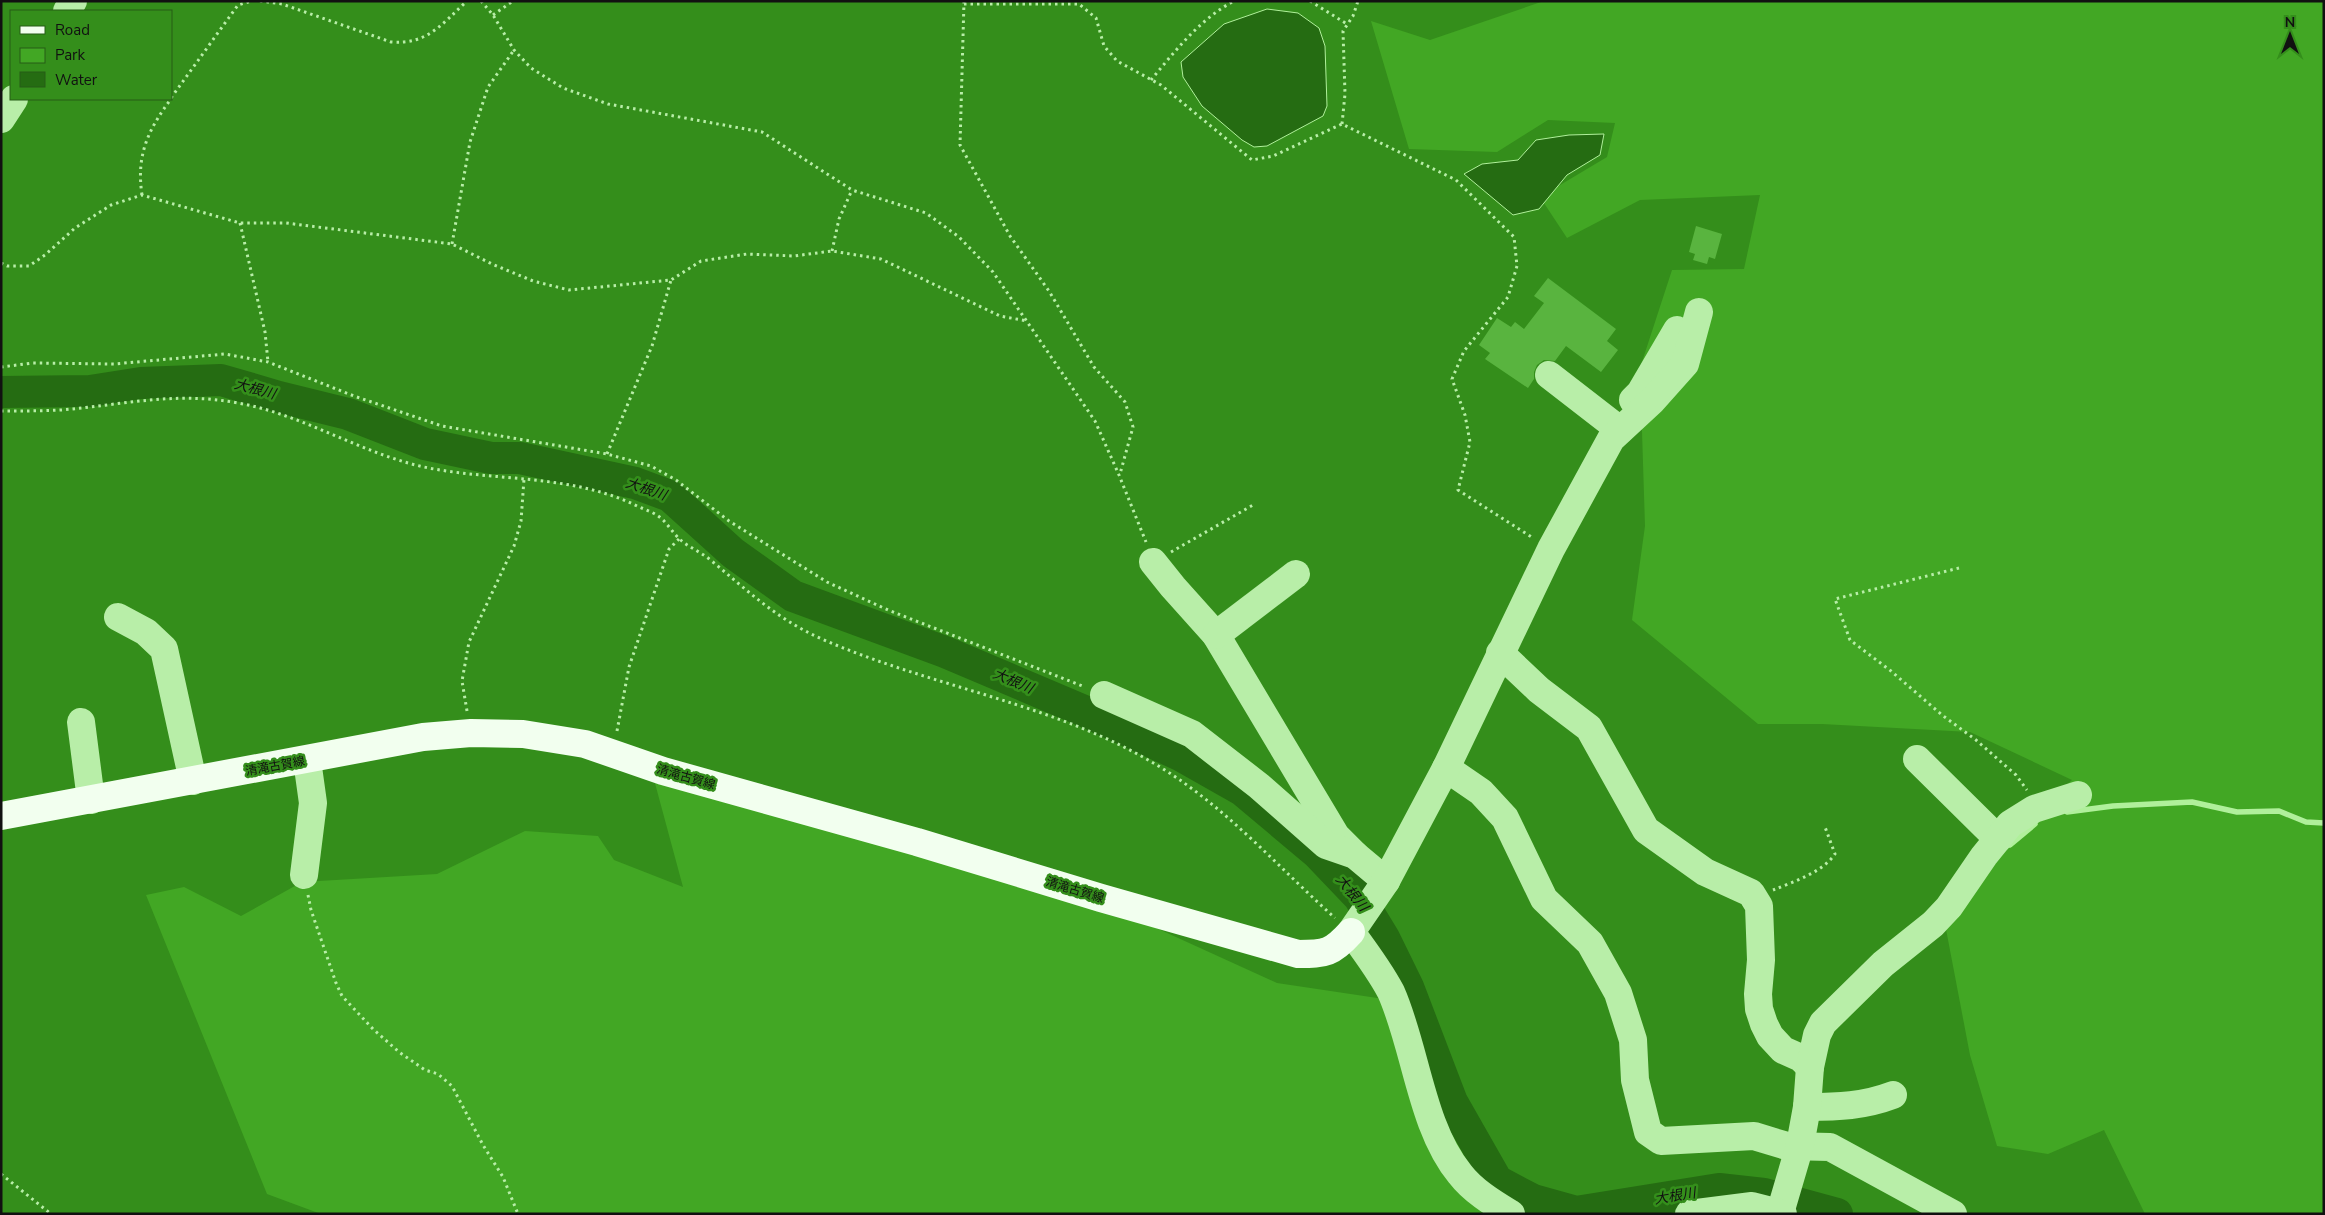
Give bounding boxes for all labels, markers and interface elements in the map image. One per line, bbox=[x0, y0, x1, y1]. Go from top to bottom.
legend bbox=[10, 10, 172, 100]
north arrow bbox=[2265, 10, 2315, 60]
text: N bbox=[2285, 13, 2295, 32]
text: Road bbox=[55, 20, 90, 40]
text: Park bbox=[55, 45, 85, 65]
text: Water bbox=[55, 70, 98, 90]
water label: 大根川 bbox=[232, 374, 280, 404]
water label: 大根川 bbox=[623, 473, 671, 505]
water label: 大根川 bbox=[990, 664, 1038, 699]
street label: 清滝古賀線 bbox=[244, 753, 306, 779]
street label: 清滝古賀線 bbox=[655, 761, 717, 793]
water label: 大根川 bbox=[1331, 871, 1374, 917]
street label: 清滝古賀線 bbox=[1044, 874, 1106, 906]
water label: 大根川 bbox=[1653, 1183, 1699, 1209]

